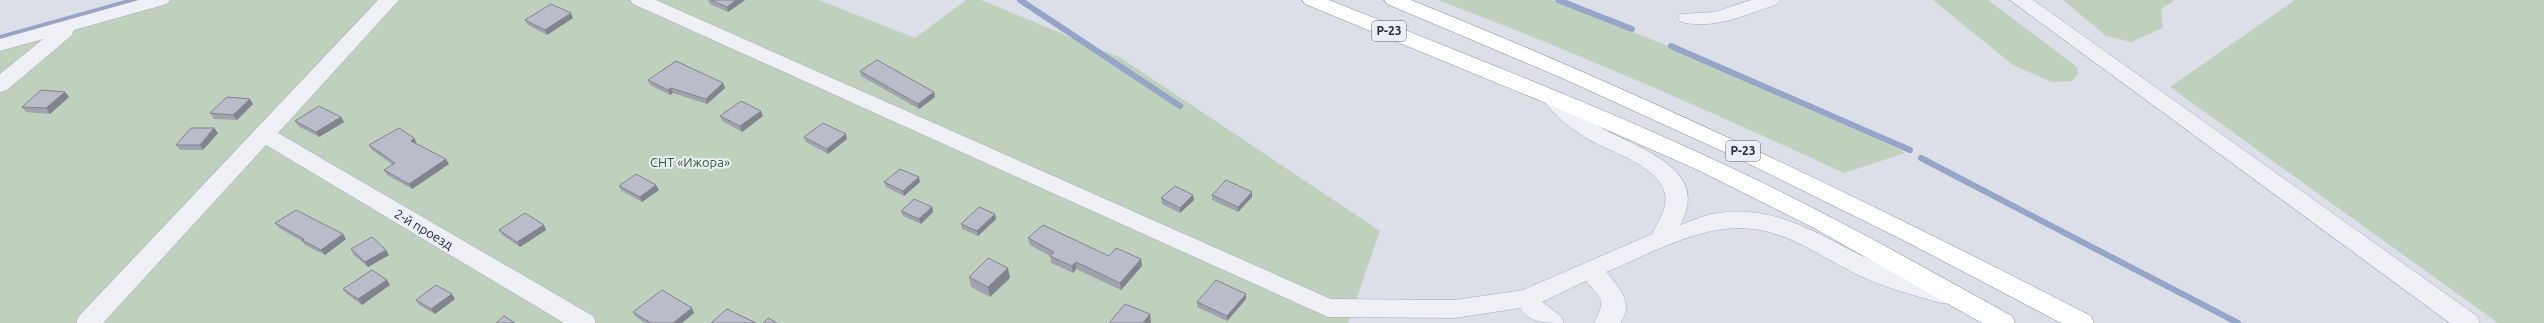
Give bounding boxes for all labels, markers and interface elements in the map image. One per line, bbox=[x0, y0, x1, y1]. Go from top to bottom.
road number: Р-23 bbox=[1372, 21, 1406, 41]
road number: Р-23 bbox=[1726, 141, 1760, 161]
park label: СНТ «Ижора» bbox=[650, 155, 730, 169]
street label: 2-й проезд bbox=[392, 206, 456, 252]

